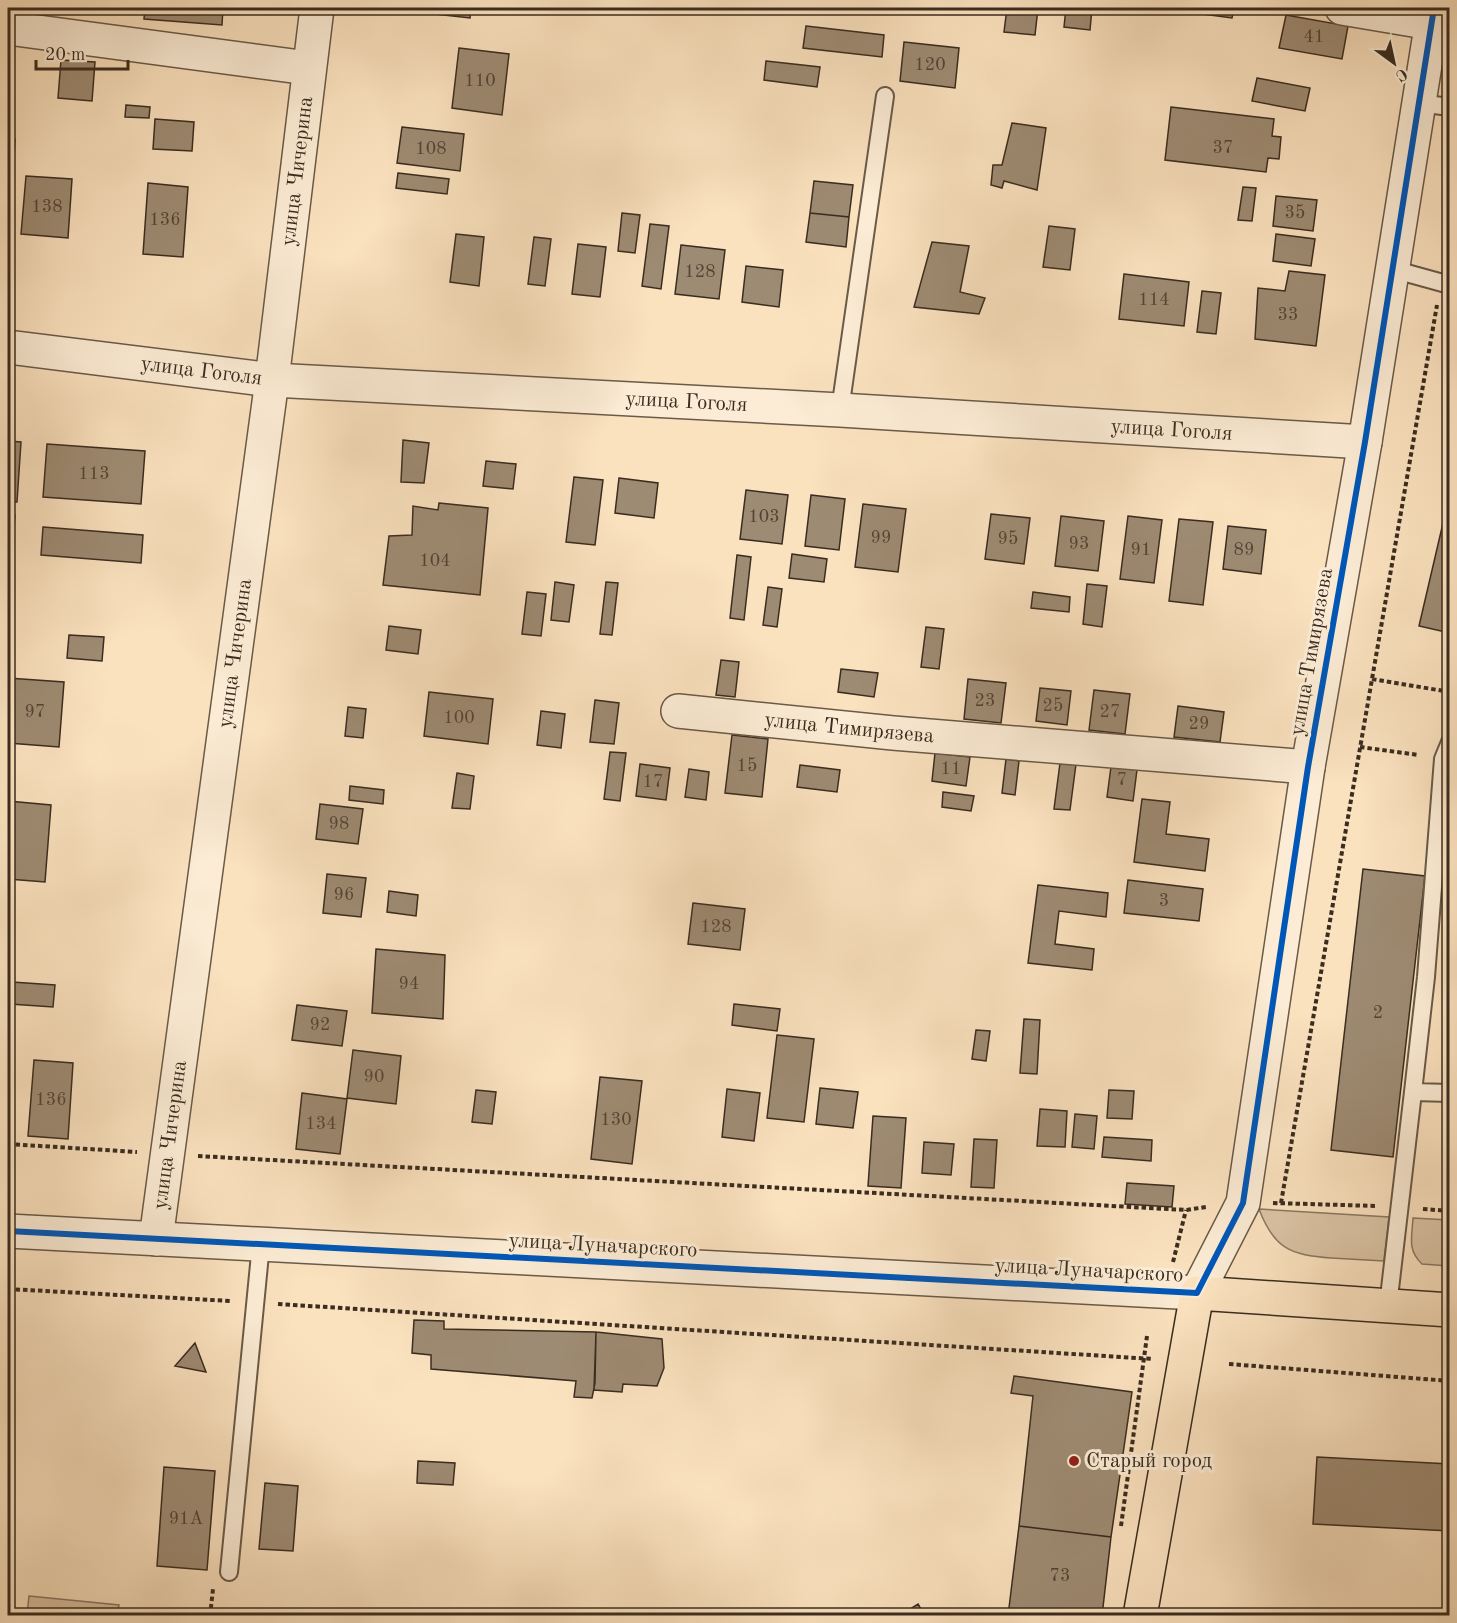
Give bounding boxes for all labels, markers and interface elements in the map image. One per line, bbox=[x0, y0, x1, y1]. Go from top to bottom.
house number: 41 bbox=[1304, 28, 1324, 46]
scale bar bbox=[36, 33, 128, 71]
north arrow bbox=[1364, 33, 1424, 93]
text: 20 m bbox=[45, 46, 85, 64]
house number: 120 bbox=[914, 56, 946, 74]
text: С bbox=[1392, 64, 1410, 83]
house number: 110 bbox=[464, 72, 496, 90]
street label: улица Чичерина bbox=[278, 95, 317, 247]
house number: 37 bbox=[1213, 139, 1233, 157]
house number: 108 bbox=[415, 140, 447, 158]
house number: 138 bbox=[31, 198, 63, 216]
house number: 35 bbox=[1285, 204, 1305, 222]
house number: 136 bbox=[149, 211, 181, 229]
house number: 128 bbox=[684, 263, 716, 281]
house number: 114 bbox=[1138, 291, 1170, 309]
house number: 33 bbox=[1278, 306, 1298, 324]
street label: улица Гоголя bbox=[140, 353, 264, 389]
street label: улица Гоголя bbox=[625, 388, 748, 416]
street label: улица Гоголя bbox=[1110, 416, 1233, 444]
house number: 113 bbox=[78, 465, 110, 483]
house number: 103 bbox=[748, 508, 780, 526]
house number: 99 bbox=[871, 529, 891, 547]
house number: 95 bbox=[998, 530, 1018, 548]
house number: 93 bbox=[1069, 535, 1089, 553]
house number: 91 bbox=[1131, 541, 1151, 559]
house number: 89 bbox=[1234, 541, 1254, 559]
house number: 104 bbox=[419, 552, 451, 570]
street label: улица Тимирязева bbox=[1287, 566, 1337, 738]
street label: улица Чичерина bbox=[215, 577, 256, 729]
house number: 23 bbox=[975, 692, 995, 710]
house number: 25 bbox=[1043, 697, 1063, 715]
house number: 97 bbox=[25, 703, 45, 721]
house number: 27 bbox=[1100, 703, 1120, 721]
house number: 100 bbox=[443, 709, 475, 727]
street label: улица Тимирязева bbox=[763, 709, 935, 747]
house number: 29 bbox=[1189, 715, 1209, 733]
house number: 15 bbox=[737, 757, 757, 775]
house number: 11 bbox=[941, 760, 961, 778]
house number: 7 bbox=[1117, 771, 1127, 789]
house number: 17 bbox=[643, 773, 663, 791]
house number: 98 bbox=[329, 815, 349, 833]
house number: 96 bbox=[334, 886, 354, 904]
house number: 3 bbox=[1159, 892, 1169, 910]
house number: 128 bbox=[700, 918, 732, 936]
house number: 94 bbox=[399, 975, 419, 993]
house number: 2 bbox=[1373, 1004, 1383, 1022]
house number: 92 bbox=[310, 1016, 330, 1034]
street label: улица Чичерина bbox=[150, 1059, 191, 1211]
house number: 90 bbox=[364, 1068, 384, 1086]
house number: 136 bbox=[35, 1091, 67, 1109]
house number: 130 bbox=[600, 1111, 632, 1129]
house number: 134 bbox=[305, 1115, 337, 1133]
street label: улица Луначарского bbox=[508, 1231, 698, 1261]
street label: улица Луначарского bbox=[994, 1256, 1184, 1286]
place label: Старый город bbox=[1086, 1451, 1212, 1472]
marker: Старый город bbox=[1067, 1454, 1081, 1468]
house number: 91А bbox=[169, 1510, 204, 1528]
house number: 73 bbox=[1050, 1567, 1070, 1585]

